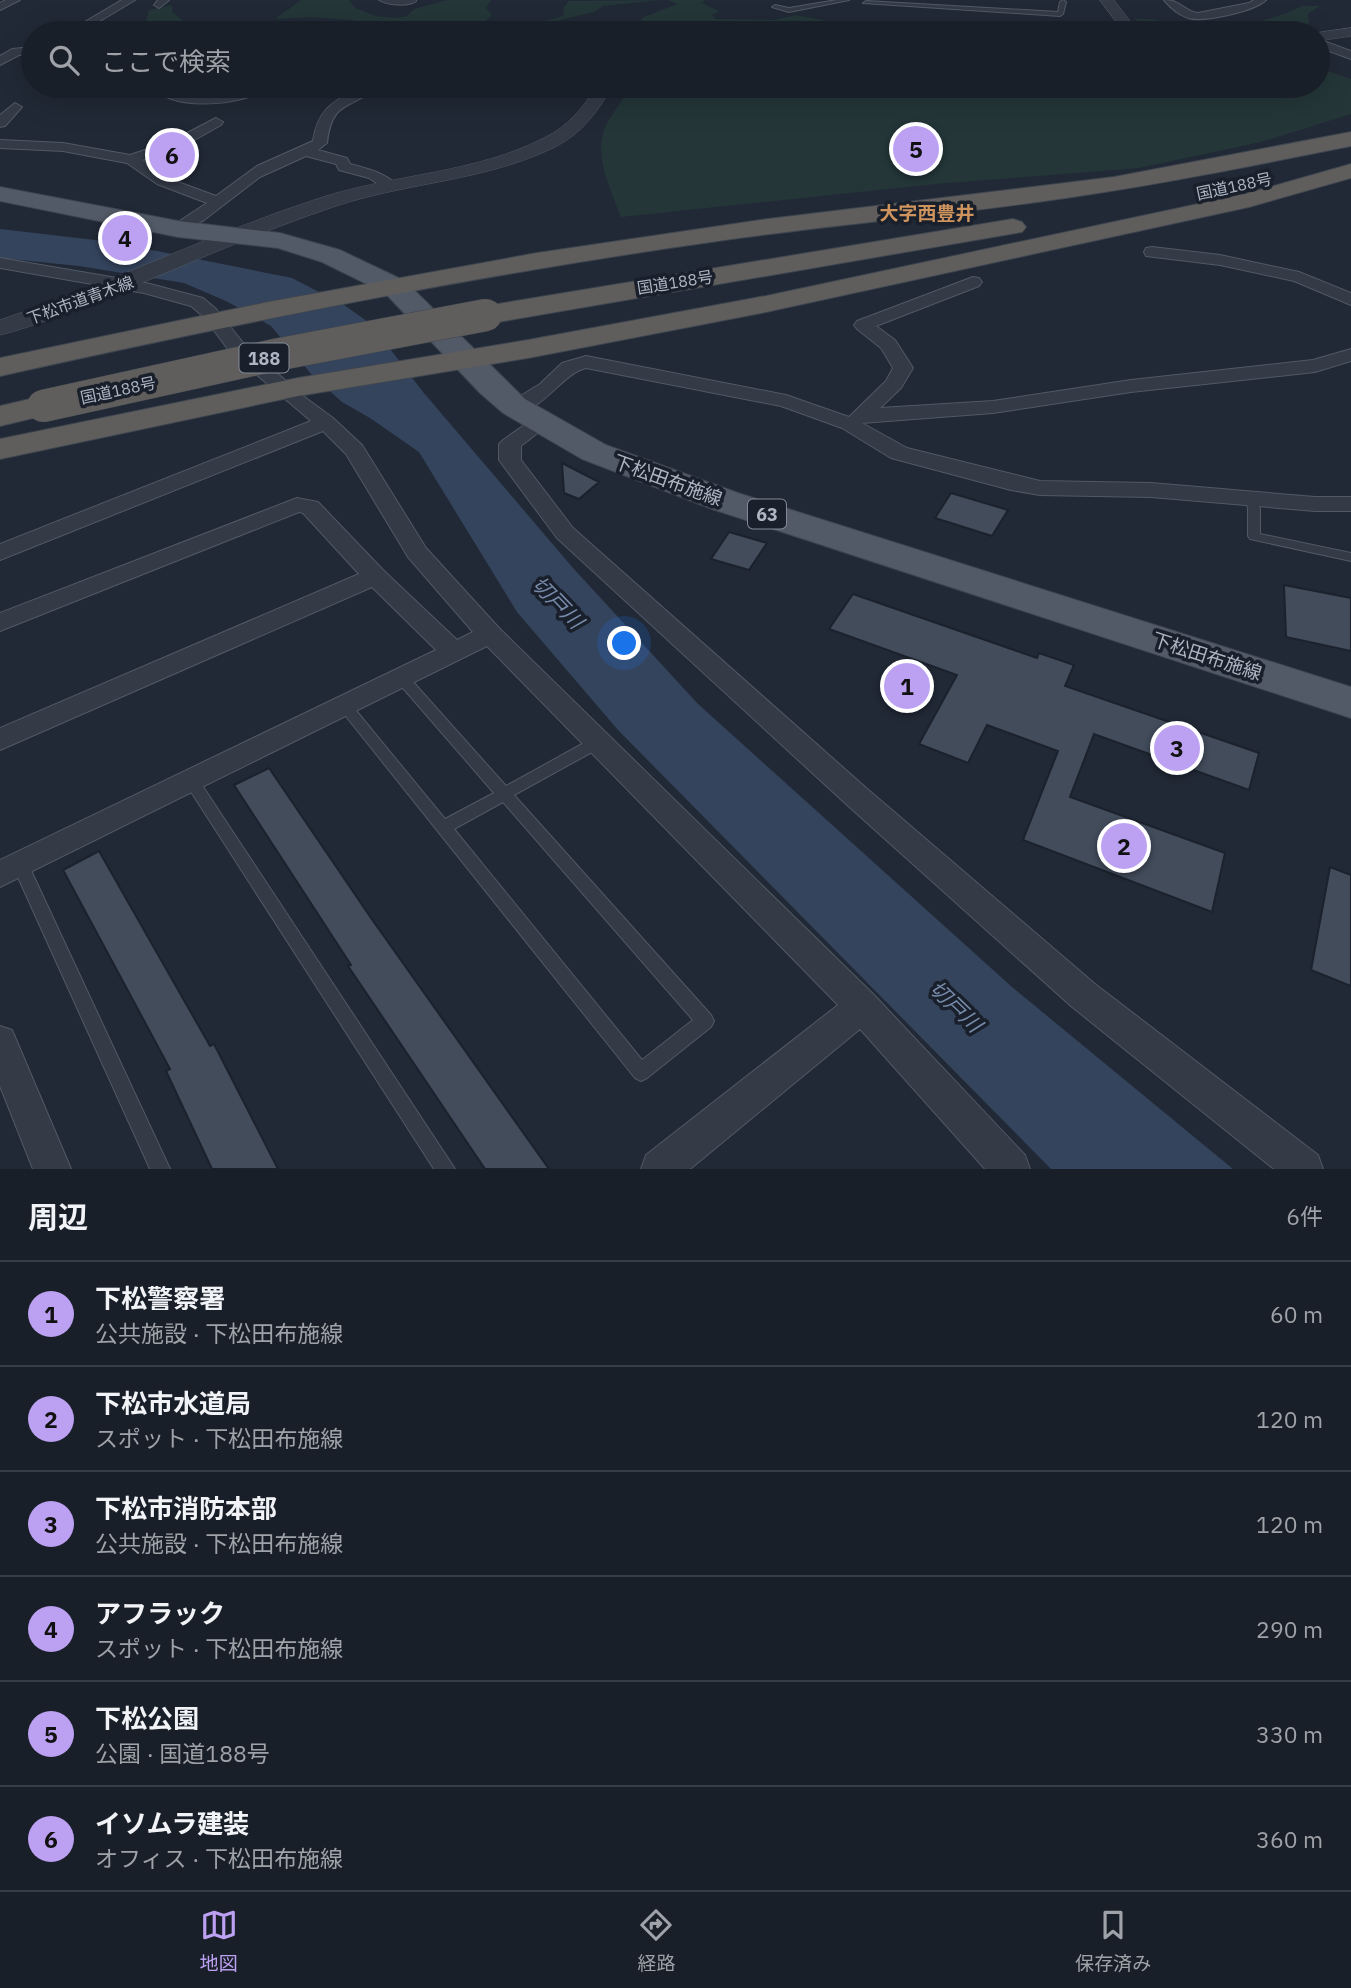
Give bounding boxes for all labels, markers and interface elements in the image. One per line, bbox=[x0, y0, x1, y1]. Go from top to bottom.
search box bbox=[21, 21, 1330, 98]
icon: search bbox=[45, 41, 83, 79]
text: ここで検索 bbox=[101, 44, 231, 78]
pin: 5 bbox=[893, 123, 939, 175]
pin: 6 bbox=[149, 129, 195, 181]
street label: 国道188号 bbox=[1194, 168, 1274, 204]
district label: 大字西豊井 bbox=[879, 201, 975, 225]
pin: 4 bbox=[102, 212, 148, 264]
street label: 国道188号 bbox=[636, 266, 714, 298]
street label: 下松市道青木線 bbox=[24, 271, 136, 329]
road number: 188 bbox=[240, 344, 288, 372]
street label: 国道188号 bbox=[78, 372, 158, 408]
street label: 下松田布施線 bbox=[610, 449, 726, 511]
road number: 63 bbox=[748, 500, 786, 528]
water label: 切戸川 bbox=[526, 570, 591, 636]
your location bbox=[607, 626, 641, 660]
street label: 下松田布施線 bbox=[1149, 627, 1265, 685]
pin: 1 bbox=[884, 660, 930, 712]
pin: 3 bbox=[1154, 722, 1200, 774]
pin: 2 bbox=[1101, 820, 1147, 872]
water label: 切戸川 bbox=[924, 974, 990, 1039]
text: 周辺 bbox=[28, 1197, 88, 1236]
text: 6件 bbox=[1286, 1201, 1323, 1231]
text: 下松警察署 bbox=[95, 1281, 225, 1315]
text: 1 bbox=[44, 1299, 58, 1329]
text: 60 m bbox=[1270, 1299, 1323, 1329]
text: 公共施設 · 下松田布施線 bbox=[95, 1318, 343, 1348]
text: 下松市水道局 bbox=[95, 1386, 251, 1420]
text: 2 bbox=[44, 1404, 58, 1434]
text: 120 m bbox=[1256, 1404, 1323, 1434]
text: スポット · 下松田布施線 bbox=[95, 1423, 343, 1453]
text: 下松市消防本部 bbox=[95, 1491, 277, 1525]
text: 3 bbox=[44, 1509, 58, 1539]
text: 120 m bbox=[1256, 1509, 1323, 1539]
text: 公共施設 · 下松田布施線 bbox=[95, 1528, 343, 1558]
text: アフラック bbox=[95, 1596, 225, 1630]
text: 4 bbox=[44, 1614, 58, 1644]
text: 290 m bbox=[1256, 1614, 1323, 1644]
text: スポット · 下松田布施線 bbox=[95, 1633, 343, 1663]
text: 下松公園 bbox=[95, 1701, 199, 1735]
text: 5 bbox=[44, 1719, 58, 1749]
text: 330 m bbox=[1256, 1719, 1323, 1749]
text: 公園 · 国道188号 bbox=[95, 1738, 270, 1768]
text: イソムラ建装 bbox=[95, 1806, 249, 1840]
text: 6 bbox=[44, 1824, 58, 1854]
text: 360 m bbox=[1256, 1824, 1323, 1854]
text: オフィス · 下松田布施線 bbox=[95, 1843, 343, 1873]
tab: 地図 bbox=[200, 1906, 238, 1975]
tab: 経路 bbox=[637, 1906, 675, 1975]
tab: 保存済み bbox=[1075, 1906, 1151, 1975]

